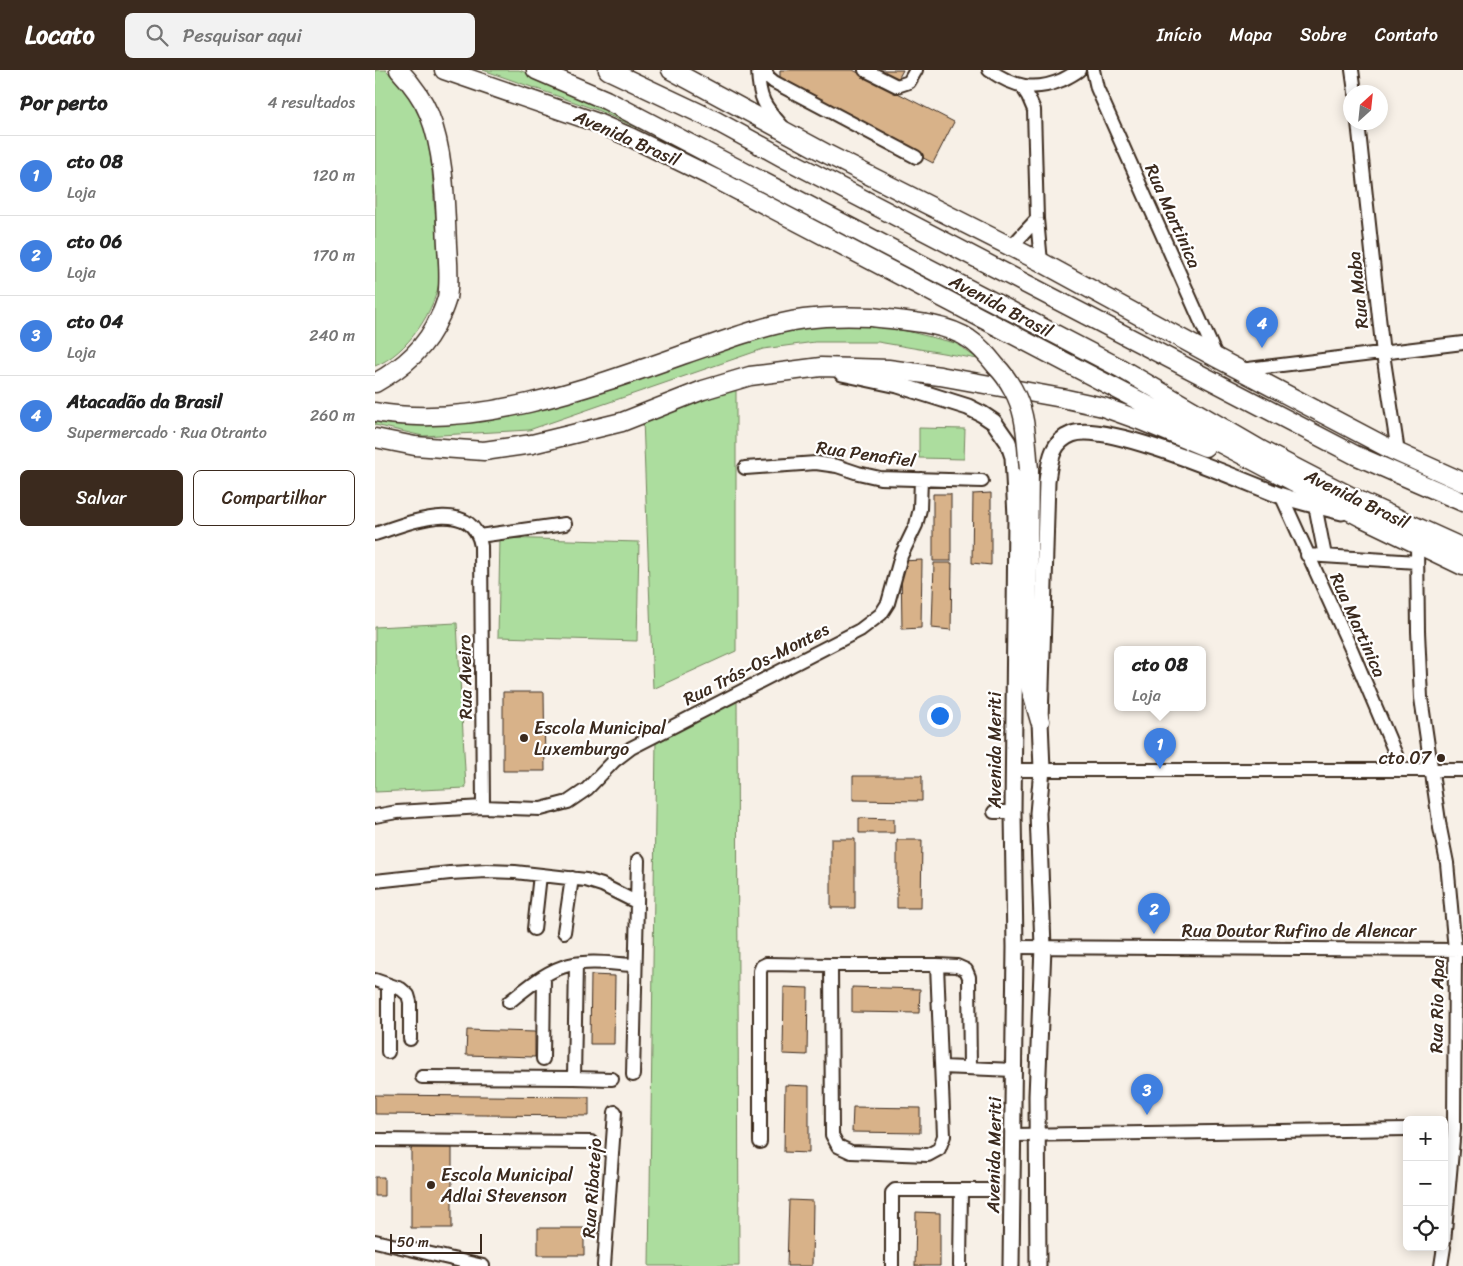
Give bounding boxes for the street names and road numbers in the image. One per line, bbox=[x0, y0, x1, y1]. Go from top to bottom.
street label: Avenida Brasil bbox=[568, 100, 686, 176]
street label: Rua Martinica bbox=[1136, 158, 1210, 274]
street label: Rua Maba bbox=[1338, 250, 1378, 330]
street label: Avenida Brasil bbox=[943, 265, 1059, 347]
street label: Rua Penafiel bbox=[814, 431, 919, 477]
street label: Avenida Brasil bbox=[1298, 459, 1416, 539]
street label: Rua Martinica bbox=[1321, 567, 1395, 683]
street label: Rua Trás-Os-Montes bbox=[677, 613, 835, 715]
street label: Rua Aveiro bbox=[448, 634, 482, 720]
street label: Avenida Meriti bbox=[979, 691, 1011, 809]
street label: Rua Doutor Rufino de Alencar bbox=[1182, 915, 1418, 947]
street label: Rua Rio Apa bbox=[1420, 958, 1454, 1053]
street label: Avenida Meriti bbox=[977, 1095, 1011, 1214]
street label: Rua Ribatejo bbox=[573, 1137, 611, 1239]

